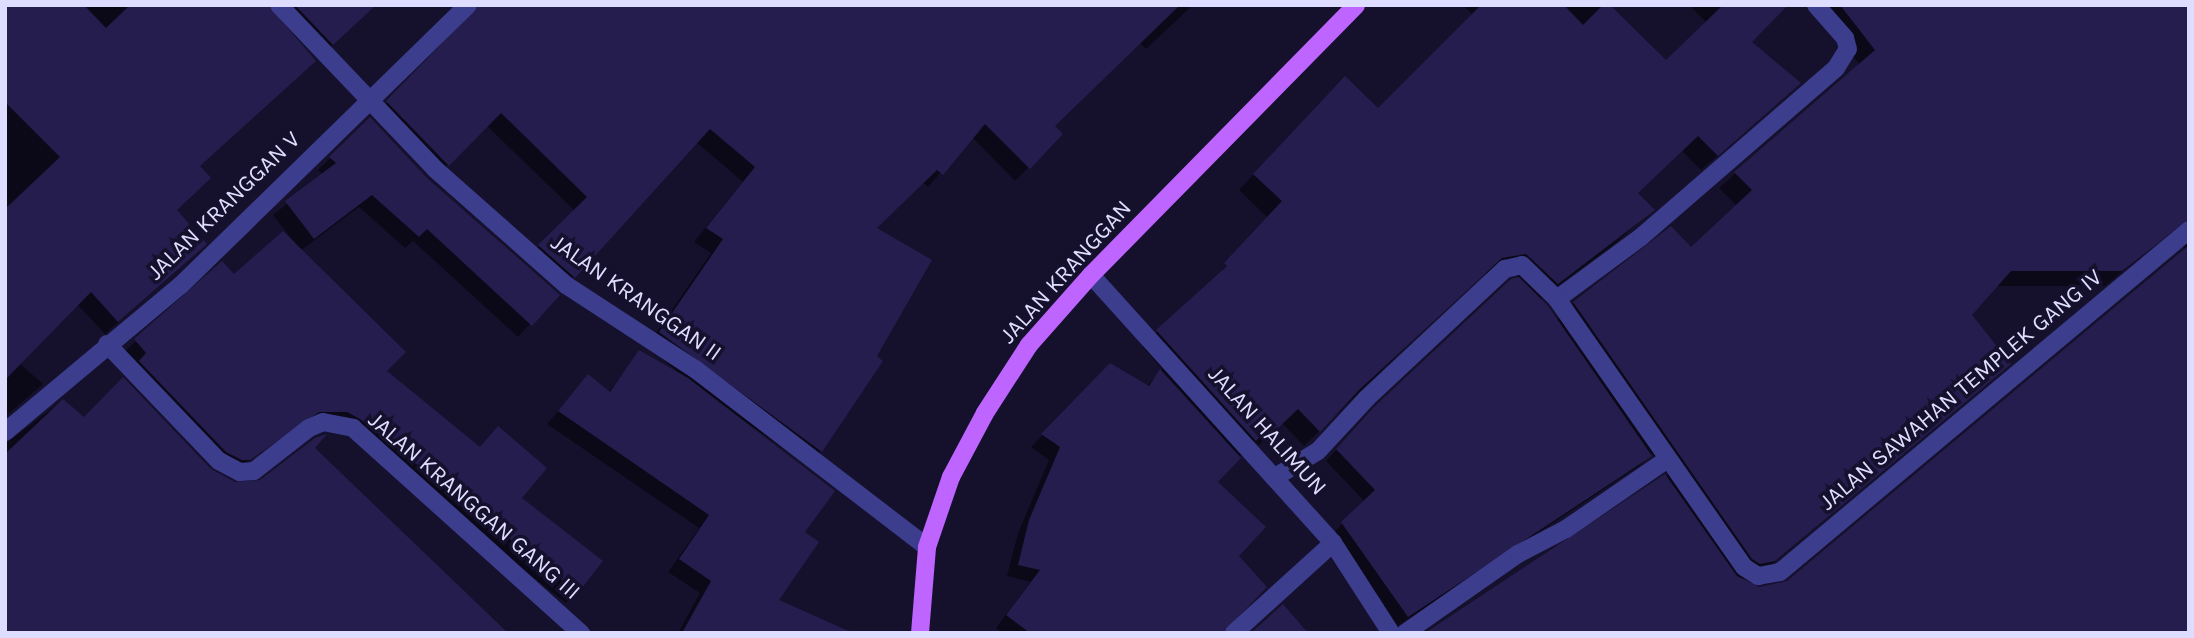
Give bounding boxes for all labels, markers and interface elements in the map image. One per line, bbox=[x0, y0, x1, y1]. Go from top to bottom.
street label: JALAN KRANGGAN V bbox=[142, 126, 306, 286]
street label: JALAN KRANGGAN bbox=[994, 195, 1138, 349]
street label: JALAN KRANGGAN II bbox=[546, 229, 726, 367]
street label: JALAN SAWAHAN TEMPLEK GANG IV bbox=[1814, 264, 2108, 516]
street label: JALAN HALIMUN bbox=[1202, 361, 1332, 501]
street label: JALAN KRANGGAN GANG III bbox=[362, 406, 586, 606]

